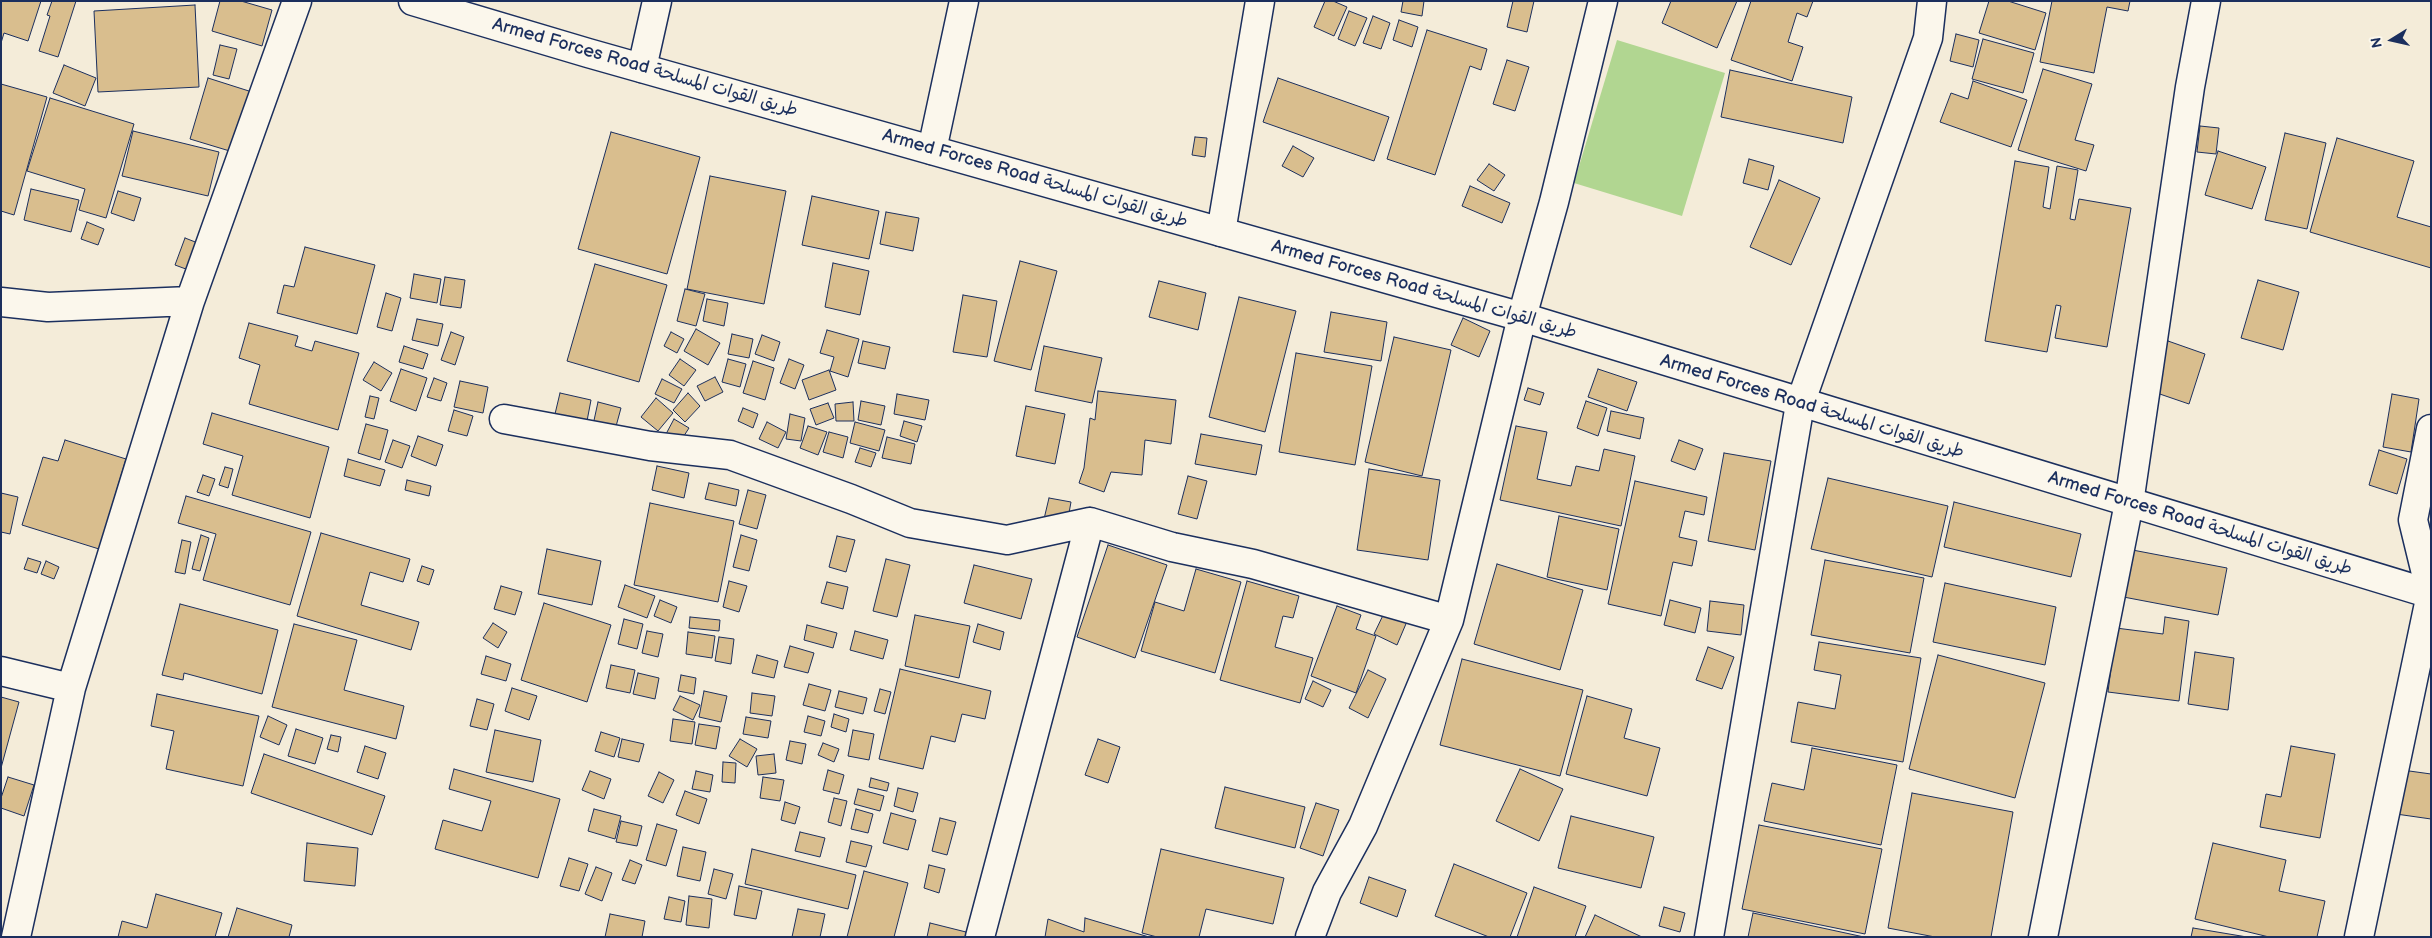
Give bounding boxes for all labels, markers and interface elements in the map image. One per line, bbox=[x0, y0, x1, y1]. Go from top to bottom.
street label: Armed Forces Road طريق القوات المسلحة bbox=[490, 14, 800, 122]
north arrow bbox=[2367, 15, 2417, 65]
text: N bbox=[2367, 36, 2386, 49]
street label: Armed Forces Road طريق القوات المسلحة bbox=[880, 125, 1190, 233]
street label: Armed Forces Road طريق القوات المسلحة bbox=[1269, 236, 1579, 344]
street label: Armed Forces Road طريق القوات المسلحة bbox=[1657, 350, 1967, 464]
street label: Armed Forces Road طريق القوات المسلحة bbox=[2045, 467, 2355, 581]

